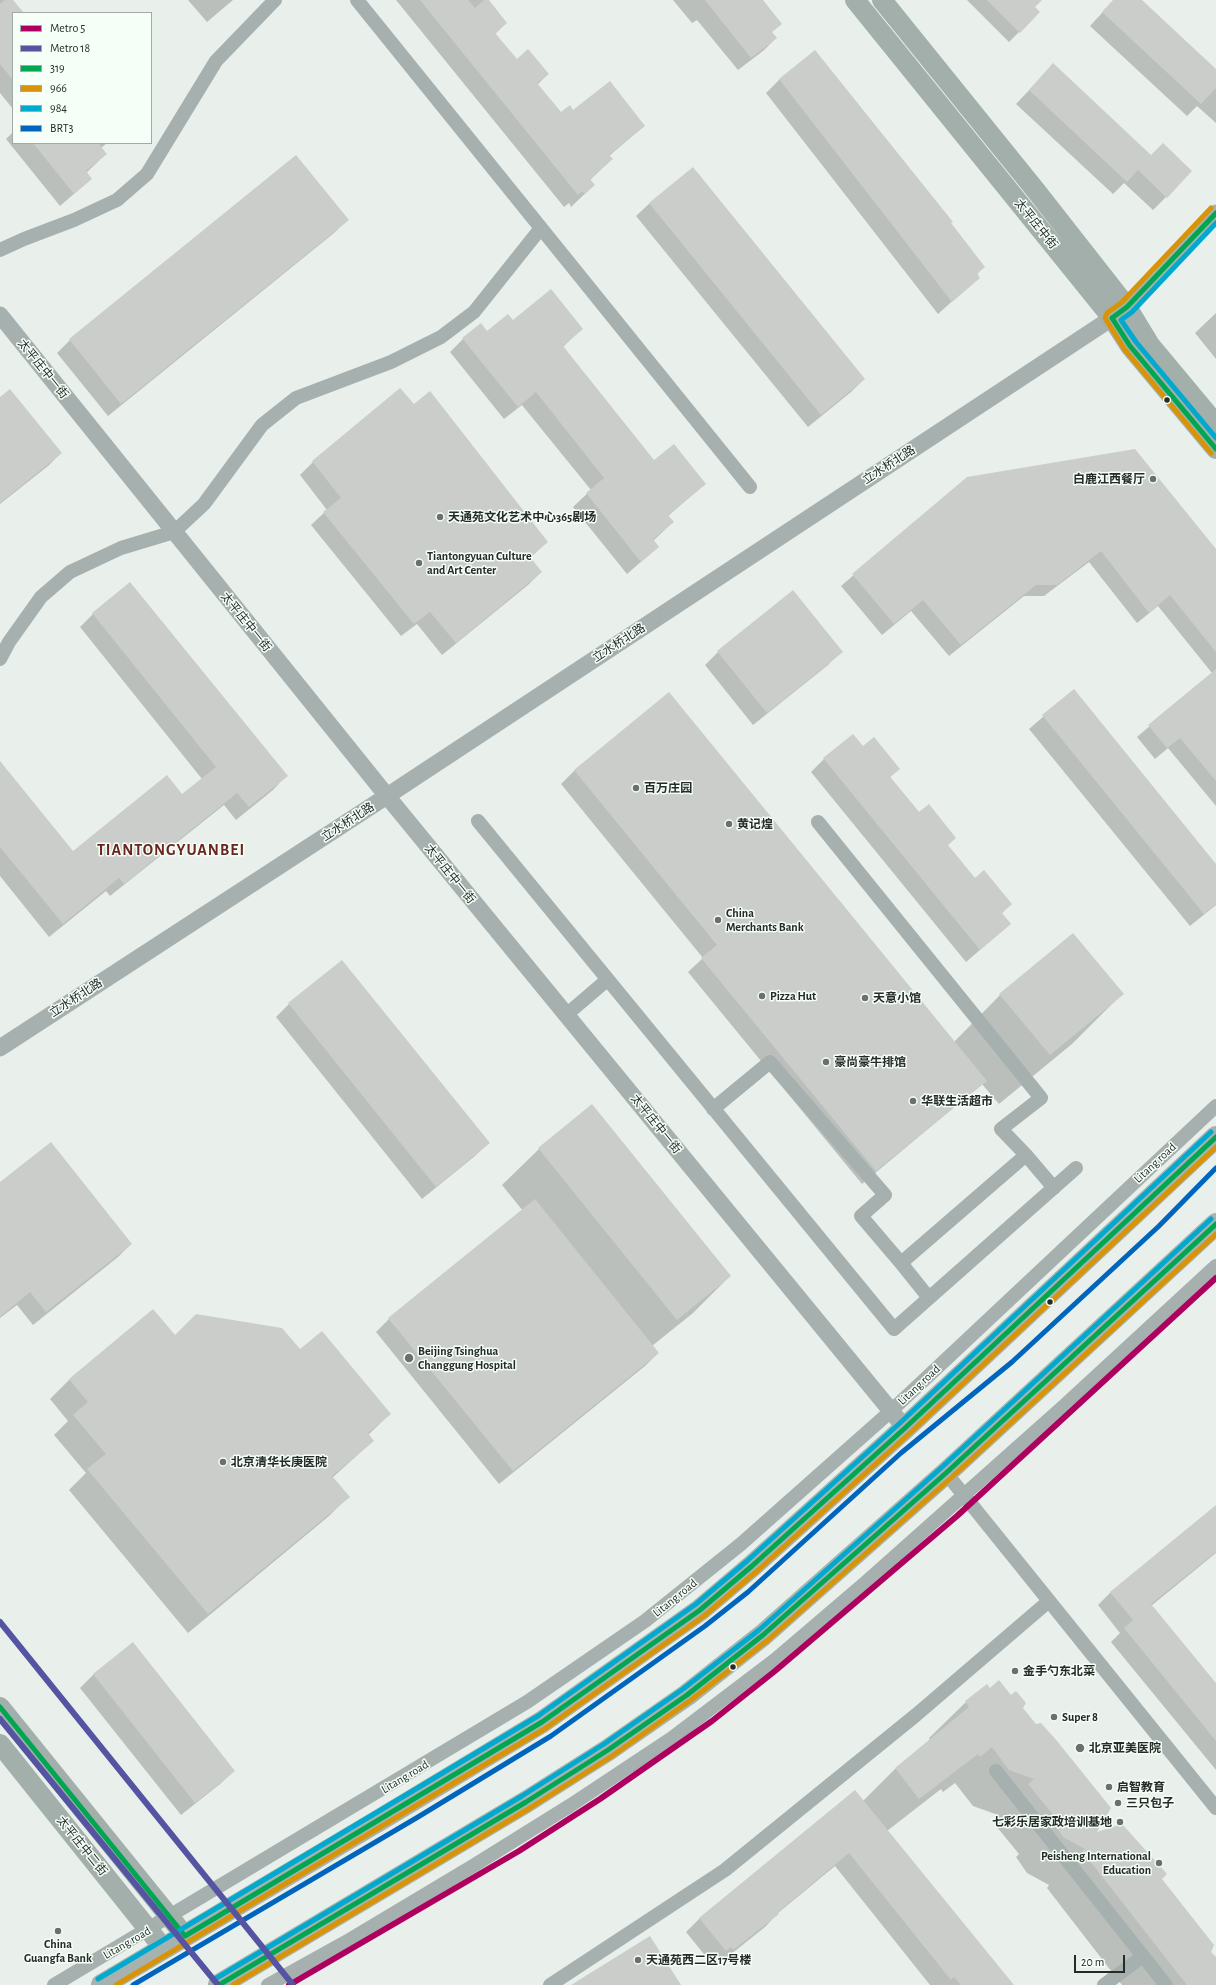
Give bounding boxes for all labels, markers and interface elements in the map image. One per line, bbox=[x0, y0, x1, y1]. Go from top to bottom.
legend bbox=[12, 12, 152, 144]
text: Metro 5 bbox=[50, 22, 85, 34]
text: Metro 18 bbox=[50, 42, 90, 54]
text: 319 bbox=[50, 62, 65, 74]
text: 966 bbox=[50, 82, 67, 94]
text: 984 bbox=[50, 102, 67, 114]
text: BRT3 bbox=[50, 122, 73, 134]
street label: 太平庄中街 bbox=[1012, 196, 1060, 252]
street label: 太平庄中一街 bbox=[15, 336, 71, 402]
unlabelled marker bbox=[1162, 395, 1172, 405]
street label: 立水桥北路 bbox=[860, 443, 918, 487]
place label: 白鹿江西餐厅 bbox=[1073, 472, 1145, 486]
marker: 白鹿江西餐厅 bbox=[1148, 474, 1158, 484]
place label: 天通苑文化艺术中心365剧场 bbox=[448, 510, 596, 524]
marker: 天通苑文化艺术中心365剧场 bbox=[435, 512, 445, 522]
place label: Tiantongyuan Culture and Art Center bbox=[427, 549, 532, 577]
marker: Tiantongyuan Culture and Art Center bbox=[414, 558, 424, 568]
street label: 太平庄中一街 bbox=[218, 589, 274, 655]
street label: 立水桥北路 bbox=[590, 621, 648, 665]
place label: 百万庄园 bbox=[644, 781, 692, 795]
marker: 百万庄园 bbox=[631, 783, 641, 793]
street label: 立水桥北路 bbox=[319, 800, 377, 844]
place label: 黄记煌 bbox=[737, 817, 773, 831]
marker: 黄记煌 bbox=[724, 819, 734, 829]
district label: TIANTONGYUANBEI bbox=[97, 840, 245, 860]
street label: 太平庄中一街 bbox=[422, 841, 478, 907]
place label: China Merchants Bank bbox=[726, 906, 804, 934]
marker: China Merchants Bank bbox=[713, 915, 723, 925]
street label: 立水桥北路 bbox=[47, 976, 105, 1020]
place label: Pizza Hut bbox=[770, 989, 816, 1003]
marker: Pizza Hut bbox=[757, 991, 767, 1001]
place label: 天意小馆 bbox=[873, 991, 921, 1005]
marker: 天意小馆 bbox=[860, 993, 870, 1003]
place label: 豪尚豪牛排馆 bbox=[834, 1055, 906, 1069]
marker: 豪尚豪牛排馆 bbox=[821, 1057, 831, 1067]
street label: 太平庄中一街 bbox=[628, 1091, 684, 1157]
place label: 华联生活超市 bbox=[921, 1094, 993, 1108]
marker: 华联生活超市 bbox=[908, 1096, 918, 1106]
street label: Litang road bbox=[1131, 1140, 1179, 1186]
unlabelled marker bbox=[1045, 1297, 1055, 1307]
place label: Beijing Tsinghua Changgung Hospital bbox=[418, 1344, 516, 1372]
marker: Beijing Tsinghua Changgung Hospital bbox=[403, 1352, 415, 1364]
street label: Litang road bbox=[895, 1362, 943, 1408]
place label: 北京清华长庚医院 bbox=[231, 1455, 327, 1469]
marker: 北京清华长庚医院 bbox=[218, 1457, 228, 1467]
street label: Litang road bbox=[650, 1576, 700, 1620]
unlabelled marker bbox=[728, 1662, 738, 1672]
place label: 金手勺东北菜 bbox=[1023, 1664, 1095, 1678]
marker: 金手勺东北菜 bbox=[1010, 1666, 1020, 1676]
place label: Super 8 bbox=[1062, 1710, 1098, 1724]
marker: Super 8 bbox=[1049, 1712, 1059, 1722]
place label: 北京亚美医院 bbox=[1089, 1741, 1161, 1755]
marker: 北京亚美医院 bbox=[1074, 1742, 1086, 1754]
street label: Litang road bbox=[379, 1757, 431, 1797]
place label: 启智教育 bbox=[1117, 1780, 1165, 1794]
marker: 启智教育 bbox=[1104, 1782, 1114, 1792]
place label: 三只包子 bbox=[1126, 1796, 1174, 1810]
marker: 三只包子 bbox=[1113, 1798, 1123, 1808]
street label: 太平庄中二街 bbox=[54, 1813, 110, 1879]
place label: 七彩乐居家政培训基地 bbox=[992, 1815, 1112, 1829]
marker: 七彩乐居家政培训基地 bbox=[1115, 1817, 1125, 1827]
place label: Peisheng International Education bbox=[1041, 1849, 1151, 1877]
marker: Peisheng International Education bbox=[1154, 1858, 1164, 1868]
street label: Litang road bbox=[101, 1924, 153, 1962]
marker: China Guangfa Bank bbox=[53, 1926, 63, 1936]
place label: China Guangfa Bank bbox=[24, 1937, 92, 1965]
scale bar bbox=[1076, 1947, 1127, 1973]
place label: 天通苑西二区17号楼 bbox=[646, 1953, 752, 1967]
marker: 天通苑西二区17号楼 bbox=[633, 1955, 643, 1965]
text: 20 m bbox=[1081, 1956, 1104, 1968]

